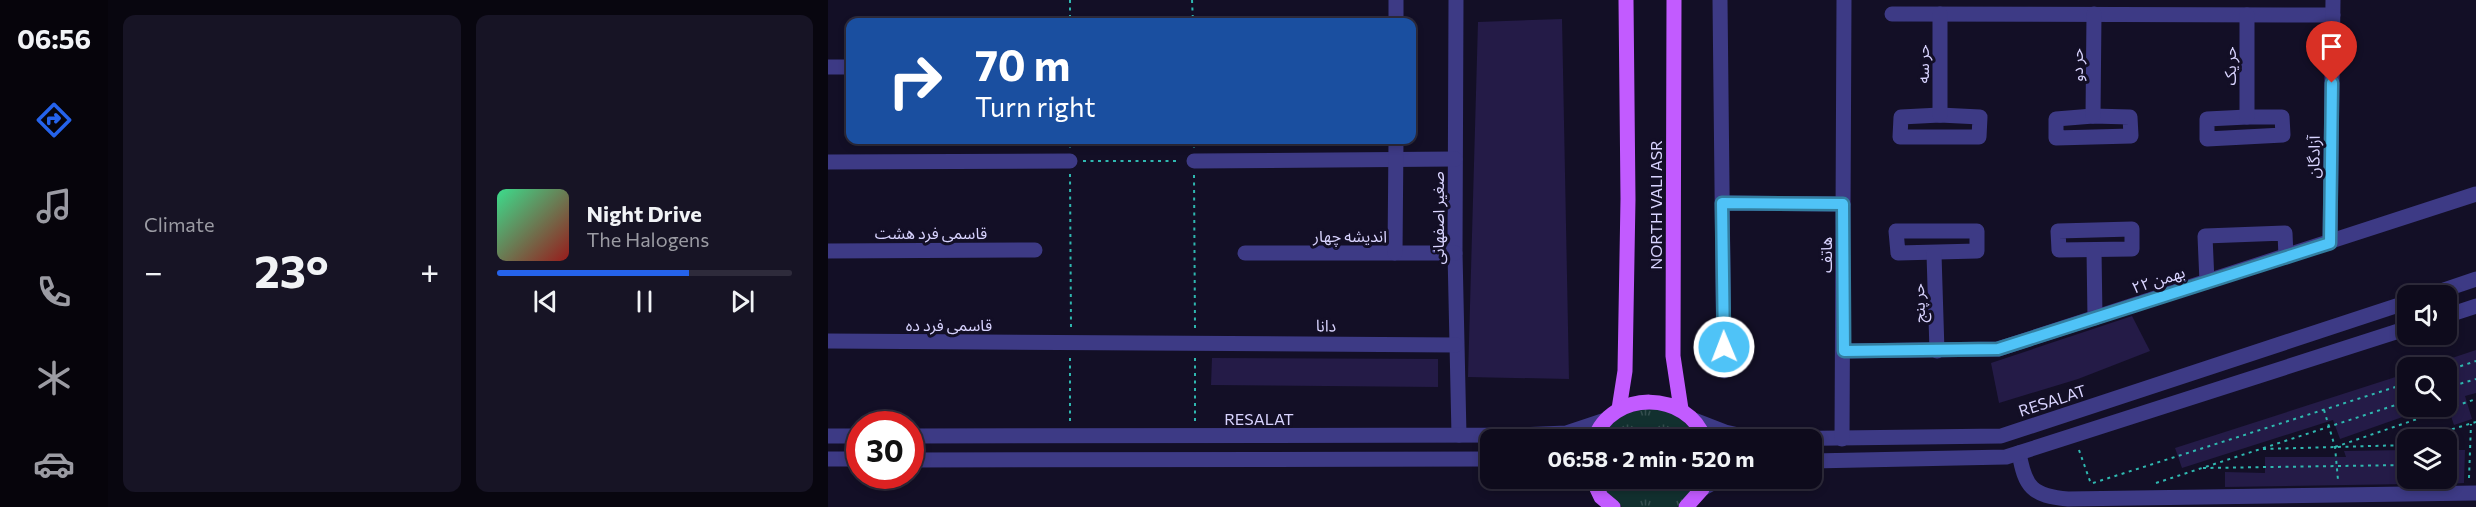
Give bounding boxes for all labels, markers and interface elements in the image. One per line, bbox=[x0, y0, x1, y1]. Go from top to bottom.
pin bbox=[2306, 21, 2357, 83]
text: 06:56 bbox=[17, 22, 91, 55]
icon: arrive bbox=[2315, 30, 2348, 63]
text: 70 m bbox=[975, 38, 1070, 90]
icon: right bbox=[876, 42, 954, 120]
street label: حر سه bbox=[1913, 44, 1933, 84]
street label: حر یک bbox=[2220, 46, 2240, 86]
street label: حر دو bbox=[2067, 48, 2087, 82]
text: Turn right bbox=[975, 90, 1095, 123]
icon: directions bbox=[33, 99, 75, 141]
street label: آزادگان bbox=[2303, 134, 2324, 179]
street label: NORTH VALI ASR bbox=[1646, 140, 1665, 270]
street label: صغیر اصفهانی bbox=[1428, 171, 1448, 265]
icon: music bbox=[33, 185, 75, 227]
text: Night Drive bbox=[587, 200, 702, 227]
text: Climate bbox=[144, 212, 214, 236]
street label: قاسمی فرد هشت bbox=[875, 223, 987, 243]
street label: اندیشه چهار bbox=[1312, 226, 1387, 247]
text: The Halogens bbox=[587, 227, 709, 251]
street label: هاتف bbox=[1816, 237, 1835, 273]
text: 23° bbox=[254, 242, 329, 297]
text: − bbox=[144, 250, 163, 291]
text: + bbox=[420, 250, 439, 291]
street label: ۲۲ بهمن bbox=[2129, 262, 2187, 297]
icon: phone bbox=[33, 271, 75, 313]
street label: حر پنج bbox=[1908, 283, 1932, 323]
icon: previous bbox=[529, 285, 562, 318]
icon: pause bbox=[628, 285, 661, 318]
icon: next bbox=[726, 285, 759, 318]
map controls bbox=[2397, 285, 2457, 489]
button: sound bbox=[2397, 285, 2457, 345]
street label: قاسمی فرد ده bbox=[906, 315, 992, 335]
street label: دانا bbox=[1316, 315, 1336, 335]
position arrow bbox=[1692, 315, 1756, 379]
icon: climate bbox=[33, 357, 75, 399]
button: search bbox=[2397, 357, 2457, 417]
street label: RESALAT bbox=[2016, 380, 2088, 420]
street label: RESALAT bbox=[1224, 409, 1294, 428]
speed limit sign: 30 bbox=[846, 411, 924, 489]
button: layers bbox=[2397, 429, 2457, 489]
icon: car bbox=[33, 443, 75, 485]
text: 06:58 · 2 min · 520 m bbox=[1548, 445, 1754, 472]

